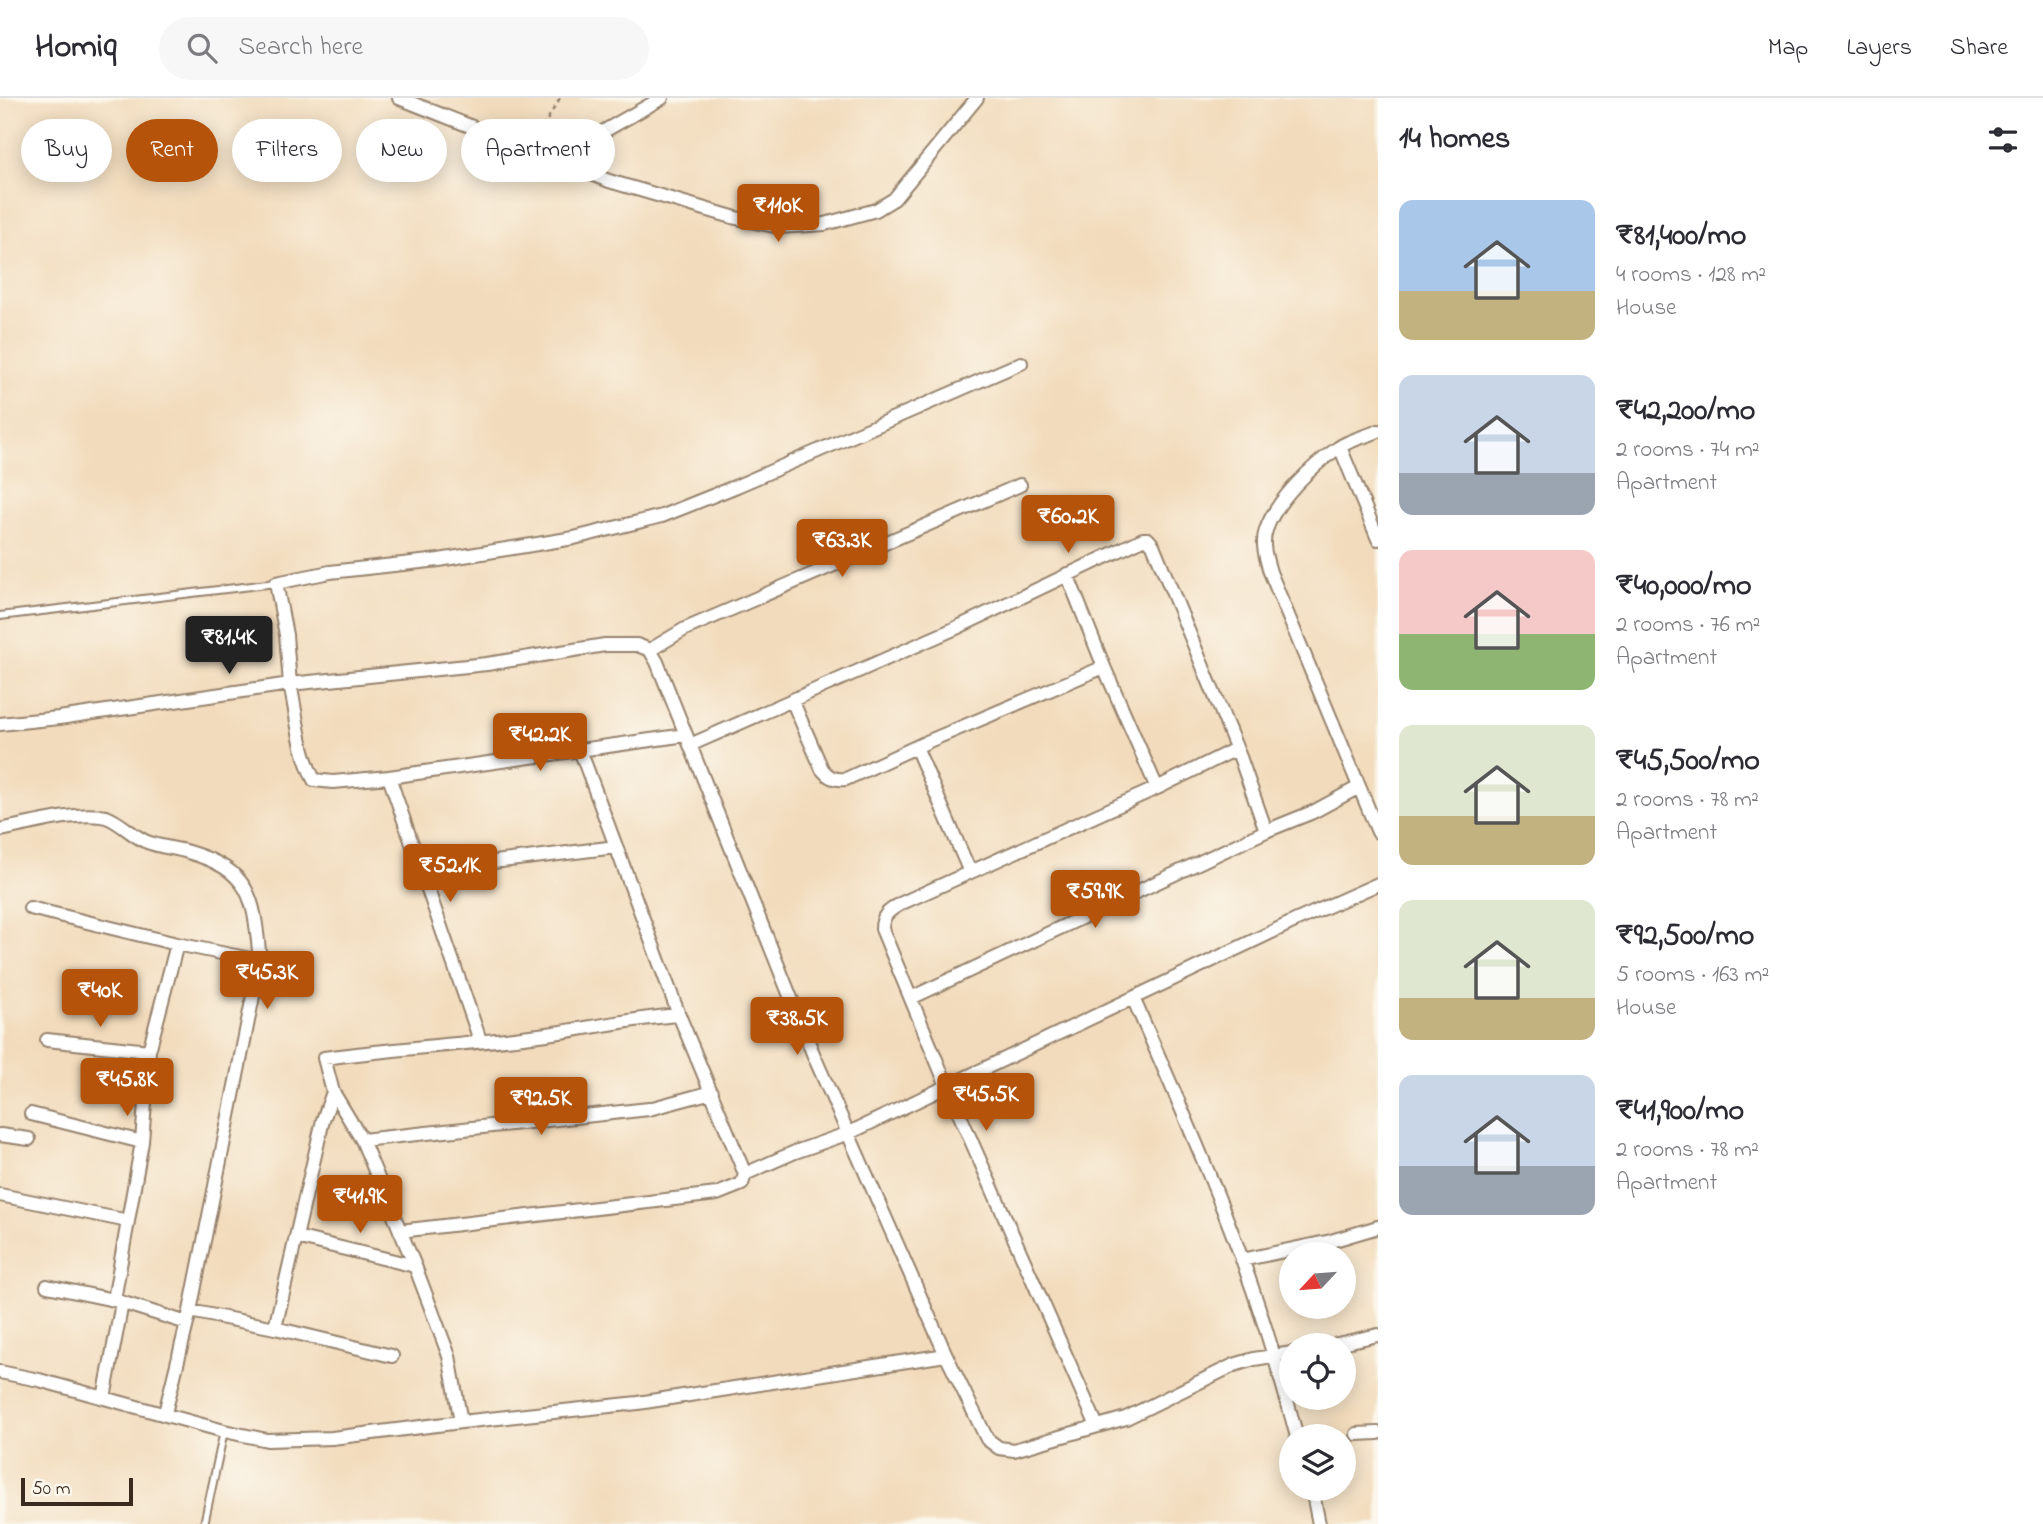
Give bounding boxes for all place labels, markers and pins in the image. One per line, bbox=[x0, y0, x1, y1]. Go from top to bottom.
pin: ₹110K bbox=[729, 184, 827, 244]
pin: ₹60.2K bbox=[1011, 496, 1125, 555]
pin: ₹63.3K bbox=[785, 519, 899, 579]
pin: ₹81.4K bbox=[172, 616, 286, 676]
pin: ₹42.2K bbox=[483, 714, 597, 773]
pin: ₹52.1K bbox=[393, 844, 507, 904]
pin: ₹59.9K bbox=[1038, 870, 1152, 930]
pin: ₹45.3K bbox=[210, 951, 324, 1011]
pin: ₹40K bbox=[59, 970, 141, 1029]
pin: ₹38.5K bbox=[740, 998, 854, 1057]
pin: ₹45.8K bbox=[70, 1058, 184, 1118]
pin: ₹45.5K bbox=[929, 1074, 1043, 1133]
pin: ₹92.5K bbox=[484, 1077, 598, 1137]
pin: ₹41.9K bbox=[303, 1176, 417, 1235]

